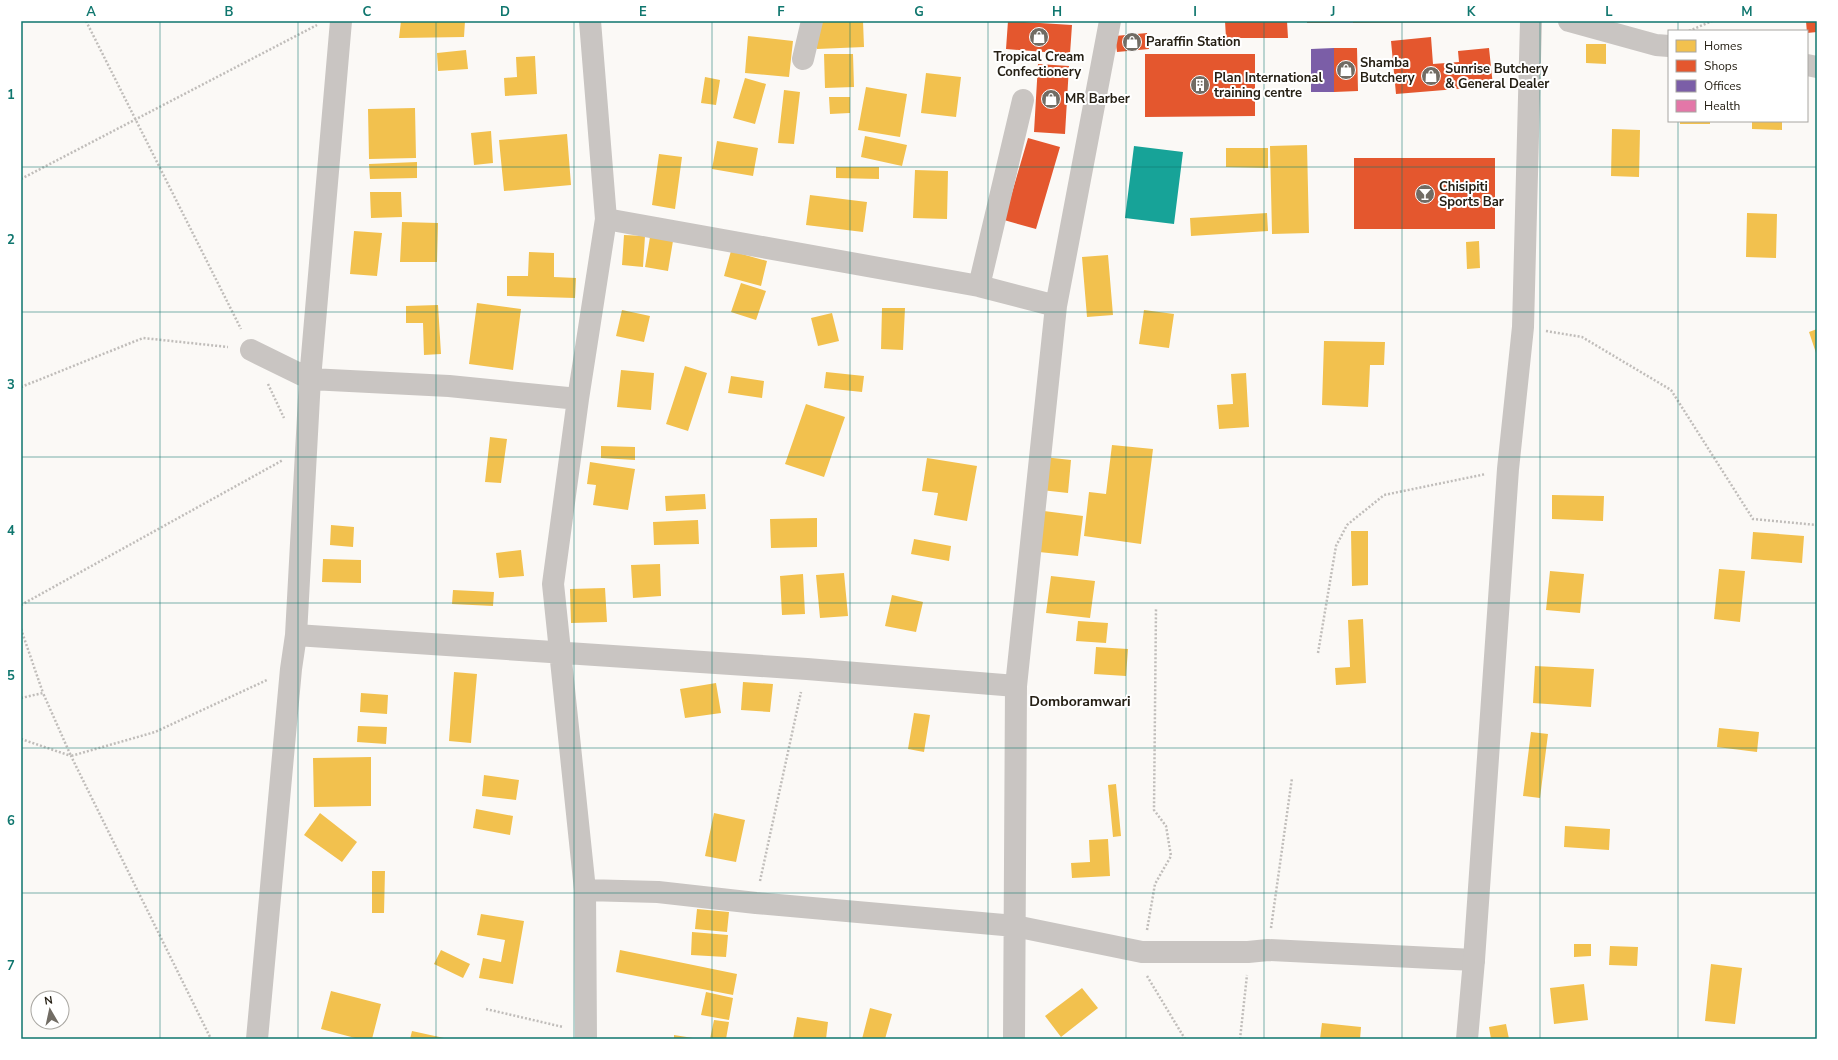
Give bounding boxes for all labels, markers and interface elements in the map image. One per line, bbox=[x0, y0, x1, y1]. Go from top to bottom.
text: A bbox=[86, 3, 96, 21]
text: B bbox=[225, 3, 234, 21]
text: C bbox=[363, 3, 372, 21]
text: D bbox=[500, 3, 510, 21]
text: E bbox=[639, 3, 647, 21]
text: F bbox=[777, 3, 785, 21]
text: G bbox=[914, 3, 924, 21]
text: H bbox=[1052, 3, 1062, 21]
text: I bbox=[1193, 3, 1197, 21]
text: J bbox=[1330, 3, 1335, 21]
text: K bbox=[1467, 3, 1476, 21]
text: L bbox=[1605, 3, 1613, 21]
text: M bbox=[1741, 3, 1753, 21]
shop icon: Tropical Cream Confectionery bbox=[1028, 26, 1050, 48]
legend bbox=[1668, 30, 1808, 122]
shop icon: Paraffin Station bbox=[1121, 31, 1143, 53]
place label: Paraffin Station bbox=[1146, 33, 1241, 51]
text: Homes bbox=[1704, 38, 1742, 54]
place label: Tropical Cream Confectionery bbox=[994, 48, 1084, 81]
place label: Shamba Butchery bbox=[1360, 54, 1415, 87]
text: Shops bbox=[1704, 58, 1738, 74]
shop icon: Shamba Butchery bbox=[1335, 59, 1357, 81]
place label: Sunrise Butchery & General Dealer bbox=[1445, 60, 1550, 93]
shop icon: Sunrise Butchery & General Dealer bbox=[1420, 65, 1442, 87]
place label: Plan International training centre bbox=[1214, 69, 1323, 102]
building icon: Plan International training centre bbox=[1189, 74, 1211, 96]
text: Offices bbox=[1704, 78, 1742, 94]
text: 1 bbox=[7, 86, 15, 104]
shop icon: MR Barber bbox=[1040, 88, 1062, 110]
place label: MR Barber bbox=[1065, 90, 1131, 108]
text: Health bbox=[1704, 98, 1740, 114]
place label: Chisipiti Sports Bar bbox=[1439, 178, 1505, 211]
bar icon: Chisipiti Sports Bar bbox=[1414, 183, 1436, 205]
text: 2 bbox=[7, 231, 15, 249]
text: 3 bbox=[7, 376, 15, 394]
text: 4 bbox=[7, 522, 15, 540]
text: 5 bbox=[7, 667, 15, 685]
district label: Domboramwari bbox=[1029, 692, 1131, 711]
text: 6 bbox=[7, 812, 15, 830]
text: 7 bbox=[7, 957, 15, 975]
north arrow bbox=[30, 990, 70, 1030]
text: N bbox=[43, 993, 54, 1009]

